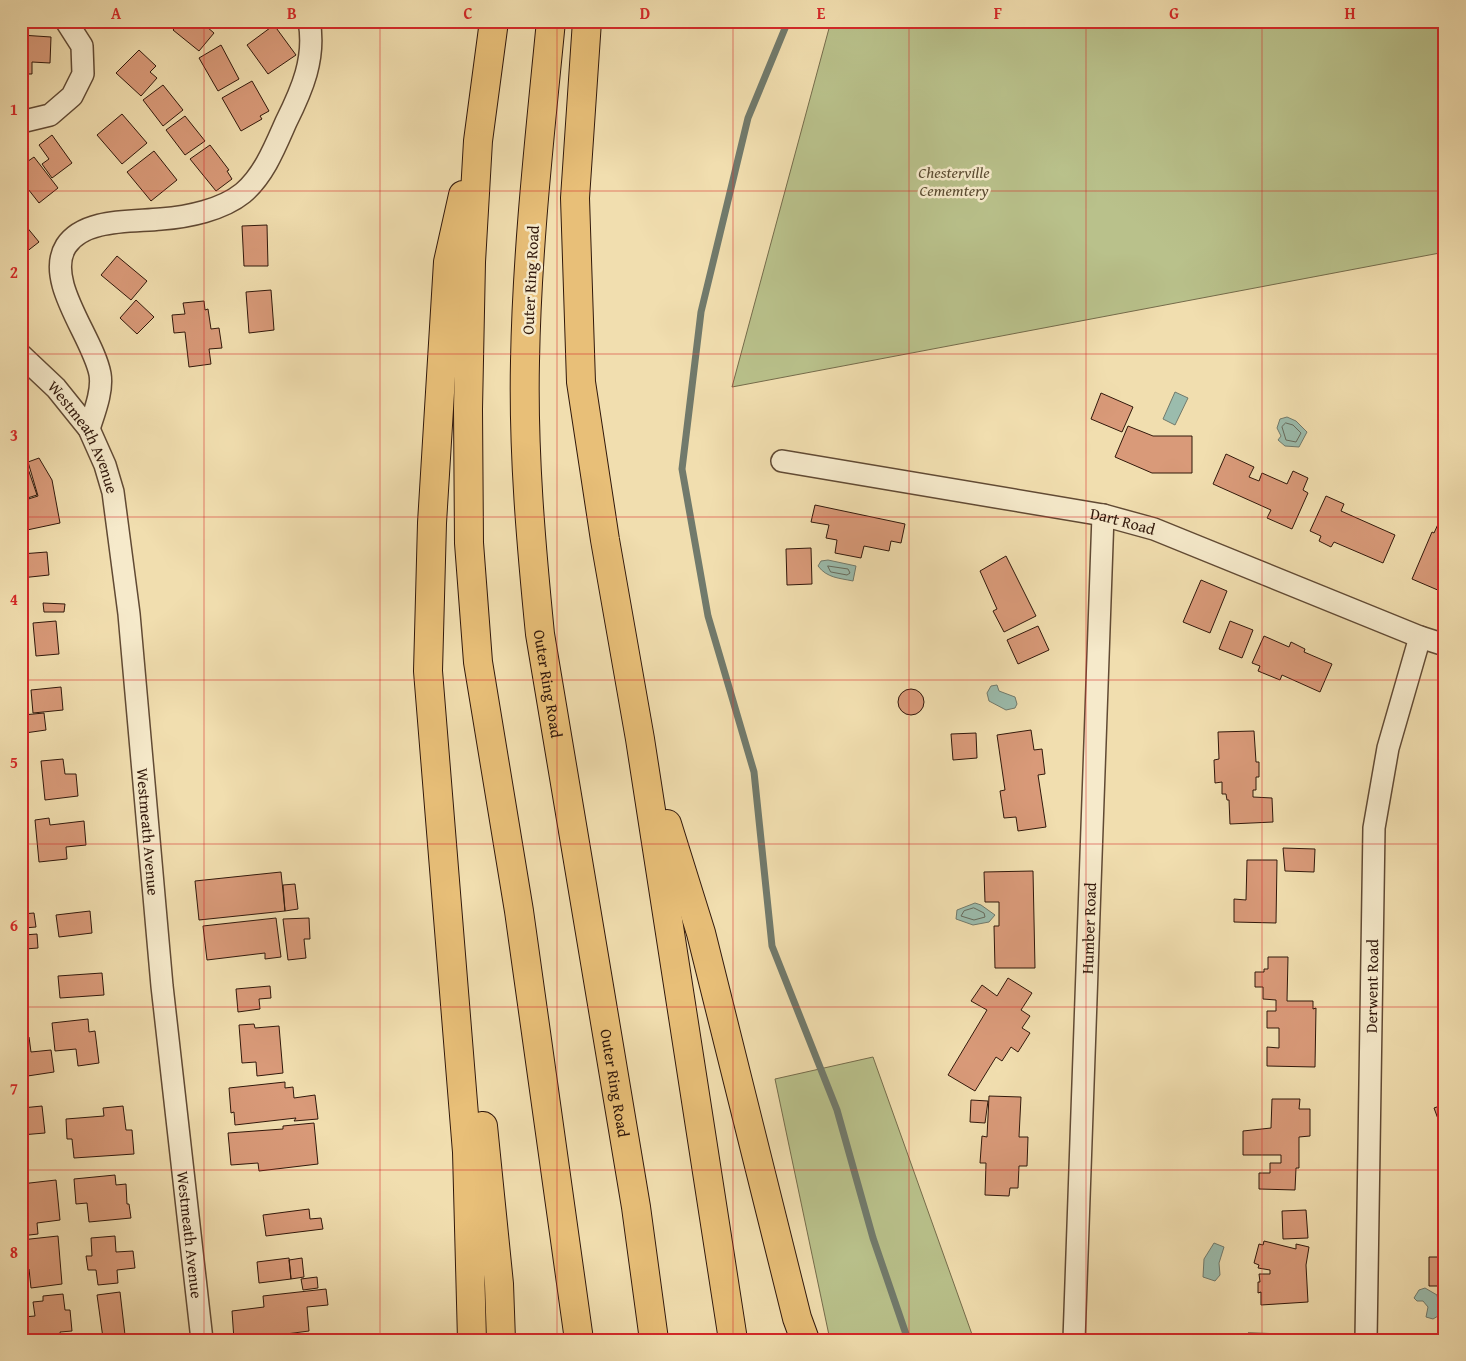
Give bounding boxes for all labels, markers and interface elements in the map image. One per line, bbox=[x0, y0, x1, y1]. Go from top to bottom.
text: A bbox=[111, 1, 122, 25]
text: B bbox=[287, 1, 297, 25]
text: C bbox=[463, 1, 473, 25]
text: D bbox=[640, 1, 650, 25]
text: E bbox=[817, 1, 826, 25]
text: F bbox=[994, 1, 1002, 25]
text: G bbox=[1169, 1, 1179, 25]
text: H bbox=[1344, 1, 1356, 25]
text: 1 bbox=[10, 97, 18, 121]
park label: Chesterville Cememtery bbox=[918, 160, 990, 202]
street label: Outer Ring Road bbox=[515, 224, 545, 335]
text: 2 bbox=[10, 260, 18, 284]
street label: Westmeath Avenue bbox=[43, 374, 125, 496]
text: 3 bbox=[10, 423, 18, 447]
street label: Dart Road bbox=[1088, 501, 1158, 541]
text: 4 bbox=[10, 587, 18, 611]
street label: Outer Ring Road bbox=[527, 628, 569, 740]
text: 5 bbox=[10, 750, 18, 774]
street label: Westmeath Avenue bbox=[131, 767, 166, 897]
street label: Humber Road bbox=[1075, 882, 1102, 975]
text: 6 bbox=[10, 913, 18, 937]
street label: Derwent Road bbox=[1359, 938, 1384, 1033]
street label: Outer Ring Road bbox=[594, 1027, 636, 1139]
text: 7 bbox=[10, 1076, 18, 1100]
street label: Westmeath Avenue bbox=[171, 1170, 209, 1300]
text: 8 bbox=[10, 1240, 18, 1264]

